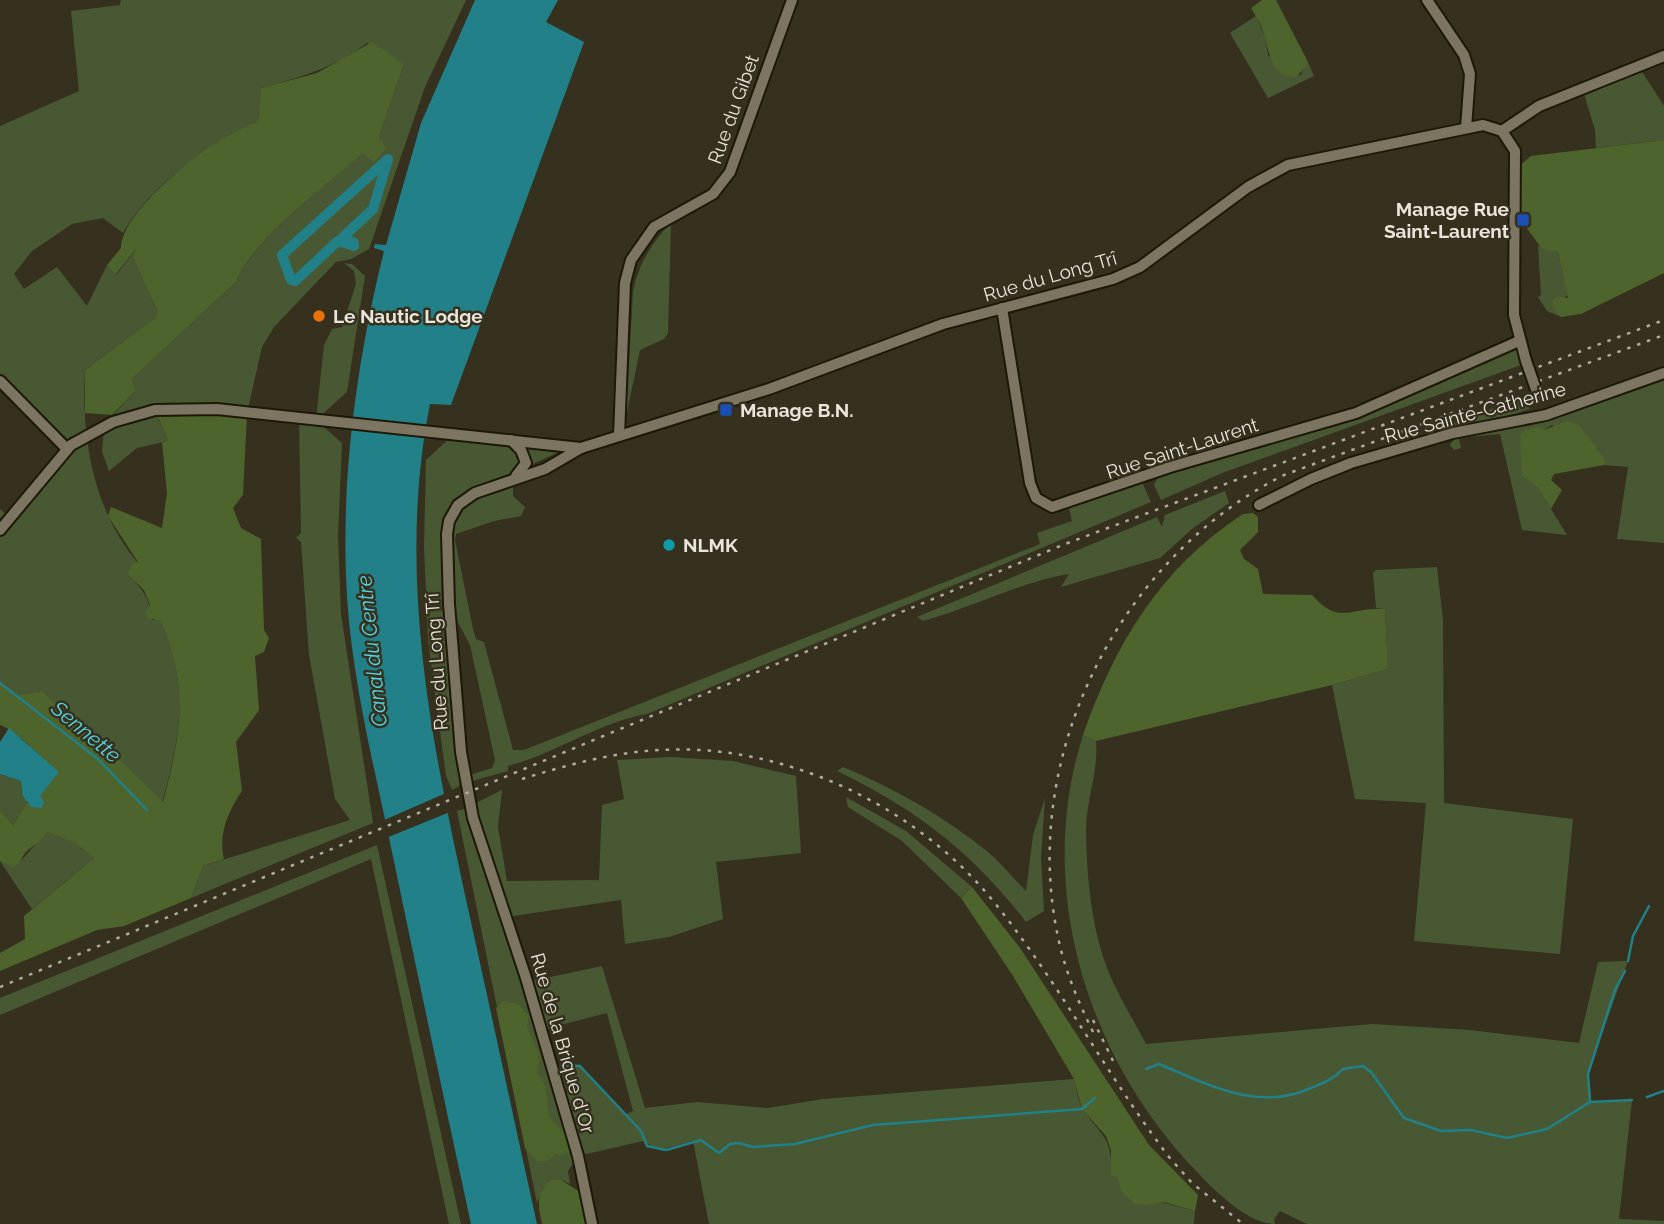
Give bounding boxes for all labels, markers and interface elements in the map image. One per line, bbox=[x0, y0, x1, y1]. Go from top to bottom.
street label: Rue du Gibet bbox=[703, 51, 763, 167]
place label: Manage Rue Saint-Laurent bbox=[1384, 198, 1510, 242]
marker: Manage Rue Saint-Laurent bbox=[1515, 212, 1531, 228]
street label: Rue du Long Trî bbox=[981, 246, 1120, 306]
place label: Le Nautic Lodge bbox=[333, 305, 483, 327]
marker: Le Nautic Lodge bbox=[311, 308, 327, 324]
street label: Rue Sainte-Catherine bbox=[1382, 377, 1568, 447]
place label: Manage B.N. bbox=[740, 399, 854, 421]
marker: Manage B.N. bbox=[718, 402, 734, 418]
street label: Rue Saint-Laurent bbox=[1103, 413, 1261, 483]
place label: NLMK bbox=[683, 534, 738, 556]
marker: NLMK bbox=[661, 537, 677, 553]
water label: Canal du Centre bbox=[351, 574, 392, 728]
street label: Rue du Long Trî bbox=[420, 592, 452, 731]
water label: Sennette bbox=[46, 695, 126, 768]
street label: Rue de la Brique d'Or bbox=[527, 950, 599, 1136]

